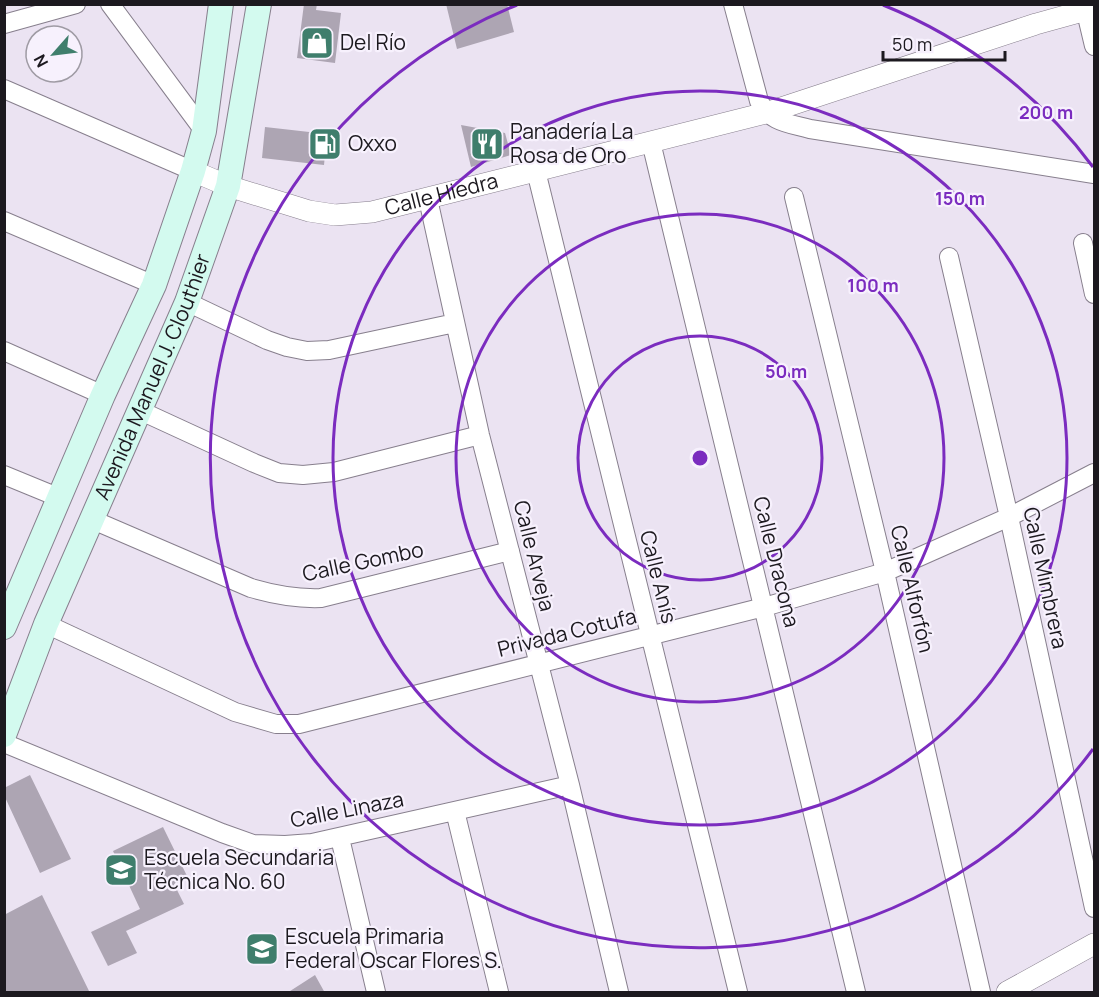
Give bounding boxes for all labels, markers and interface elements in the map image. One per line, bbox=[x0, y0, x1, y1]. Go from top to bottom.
north arrow bbox=[24, 24, 84, 84]
scale bar bbox=[883, 24, 1004, 62]
shop icon: Del Río bbox=[299, 25, 335, 61]
place label: Del Río bbox=[340, 28, 406, 56]
text: 50 m bbox=[892, 32, 932, 56]
text: N bbox=[28, 51, 53, 71]
text: 200 m bbox=[1019, 100, 1073, 124]
place label: Panadería La Rosa de Oro bbox=[510, 117, 633, 169]
fuel station icon: Oxxo bbox=[307, 126, 343, 162]
restaurant icon: Panadería La Rosa de Oro bbox=[469, 126, 505, 162]
place label: Oxxo bbox=[348, 129, 397, 157]
street label: Calle Hiedra bbox=[382, 166, 501, 221]
text: 150 m bbox=[935, 186, 985, 210]
street label: Avenida Manuel J. Clouthier bbox=[87, 249, 216, 504]
text: 100 m bbox=[847, 273, 899, 297]
text: 50 m bbox=[765, 359, 807, 383]
centre of rings bbox=[690, 448, 710, 468]
street label: Calle Dracona bbox=[747, 493, 807, 630]
street label: Calle Arveja bbox=[508, 497, 562, 614]
street label: Calle Mimbrera bbox=[1017, 504, 1075, 651]
street label: Calle Alforfón bbox=[885, 522, 941, 655]
street label: Calle Anís bbox=[634, 527, 684, 626]
street label: Calle Gombo bbox=[300, 535, 426, 587]
street label: Privada Cotufa bbox=[494, 601, 639, 663]
street label: Calle Linaza bbox=[288, 784, 406, 834]
place label: Escuela Secundaria Técnica No. 60 bbox=[144, 843, 334, 895]
school or university icon: Escuela Secundaria Técnica No. 60 bbox=[103, 852, 139, 888]
place label: Escuela Primaria Federal Oscar Flores S. bbox=[285, 922, 502, 974]
school or university icon: Escuela Primaria Federal Oscar Flores S. bbox=[244, 931, 280, 967]

